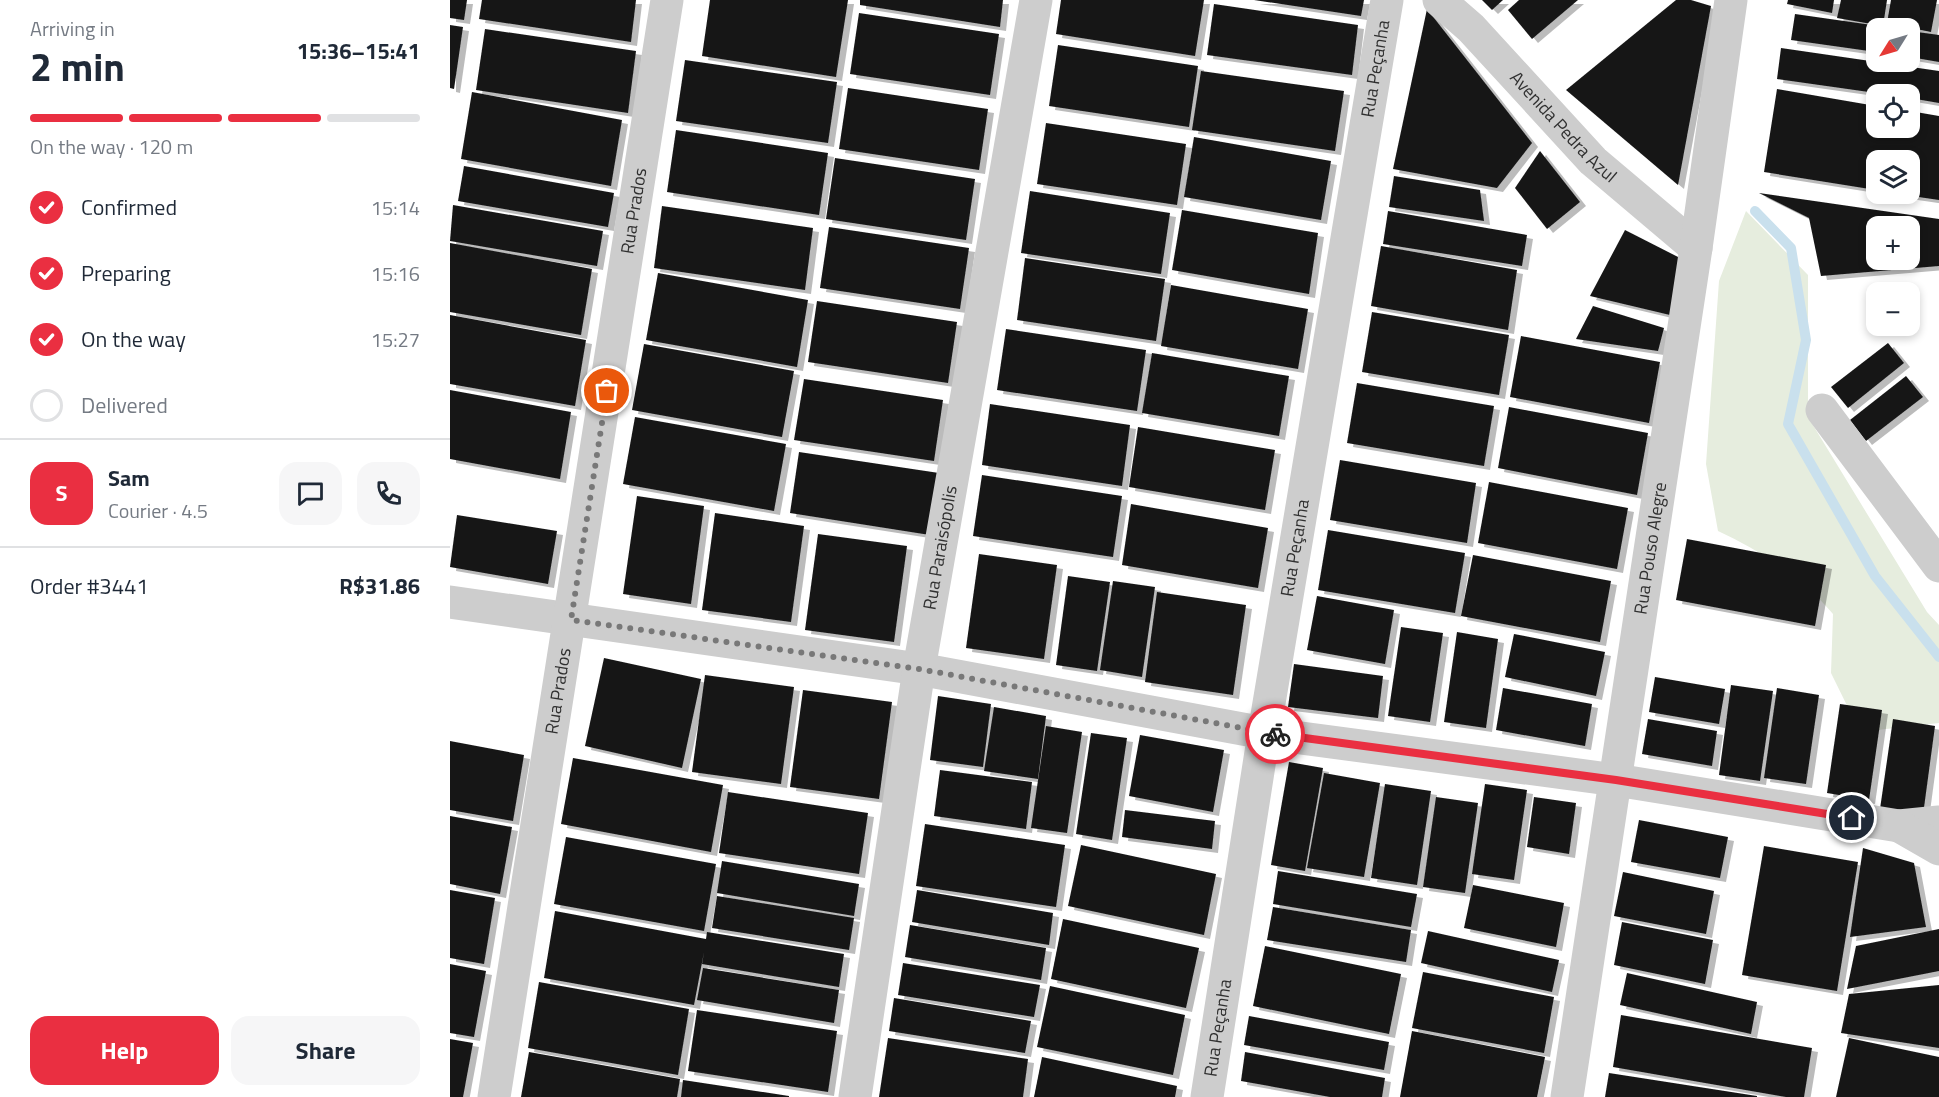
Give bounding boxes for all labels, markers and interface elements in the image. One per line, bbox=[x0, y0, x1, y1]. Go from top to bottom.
text: Arriving in bbox=[30, 13, 115, 44]
street label: Rua Peçanha bbox=[1354, 18, 1396, 119]
north arrow bbox=[1866, 18, 1920, 72]
map controls bbox=[1866, 18, 1920, 336]
text: 15:36–15:41 bbox=[297, 34, 420, 68]
text: 2 min bbox=[30, 37, 125, 96]
street label: Avenida Pedra Azul bbox=[1504, 65, 1623, 189]
button: locate bbox=[1866, 84, 1920, 138]
text: On the way · 120 m bbox=[30, 131, 193, 162]
button: layers bbox=[1866, 150, 1920, 204]
street label: Rua Prados bbox=[613, 166, 653, 256]
text: Confirmed bbox=[81, 190, 177, 224]
icon: check bbox=[30, 191, 63, 224]
text: 15:14 bbox=[371, 192, 420, 223]
button: + bbox=[1866, 216, 1920, 270]
text: Preparing bbox=[81, 256, 171, 290]
icon: check bbox=[30, 257, 63, 290]
text: 15:16 bbox=[371, 258, 420, 289]
button: − bbox=[1866, 282, 1920, 336]
text: On the way bbox=[81, 322, 186, 356]
icon: check bbox=[30, 323, 63, 356]
text: 15:27 bbox=[371, 324, 420, 355]
pin bbox=[581, 365, 632, 416]
icon: bag bbox=[590, 374, 623, 407]
text: Delivered bbox=[81, 388, 168, 422]
text: Sam bbox=[108, 461, 150, 495]
button: chat bbox=[279, 462, 342, 525]
button: phone bbox=[357, 462, 420, 525]
text: S bbox=[56, 476, 67, 510]
street label: Rua Pouso Alegre bbox=[1626, 480, 1673, 616]
street label: Rua Paraisópolis bbox=[916, 483, 964, 612]
text: Courier · 4.5 bbox=[108, 495, 208, 526]
street label: Rua Peçanha bbox=[1273, 497, 1316, 599]
text: Order #3441 bbox=[30, 569, 149, 603]
text: R$31.86 bbox=[339, 569, 420, 603]
street label: Rua Prados bbox=[537, 646, 578, 736]
courier bbox=[1245, 704, 1305, 764]
icon: bike bbox=[1259, 718, 1292, 751]
pin bbox=[1826, 792, 1877, 843]
icon: home bbox=[1835, 801, 1868, 834]
street label: Rua Peçanha bbox=[1196, 977, 1238, 1079]
button: Help bbox=[30, 1016, 219, 1085]
button: Share bbox=[231, 1016, 420, 1085]

